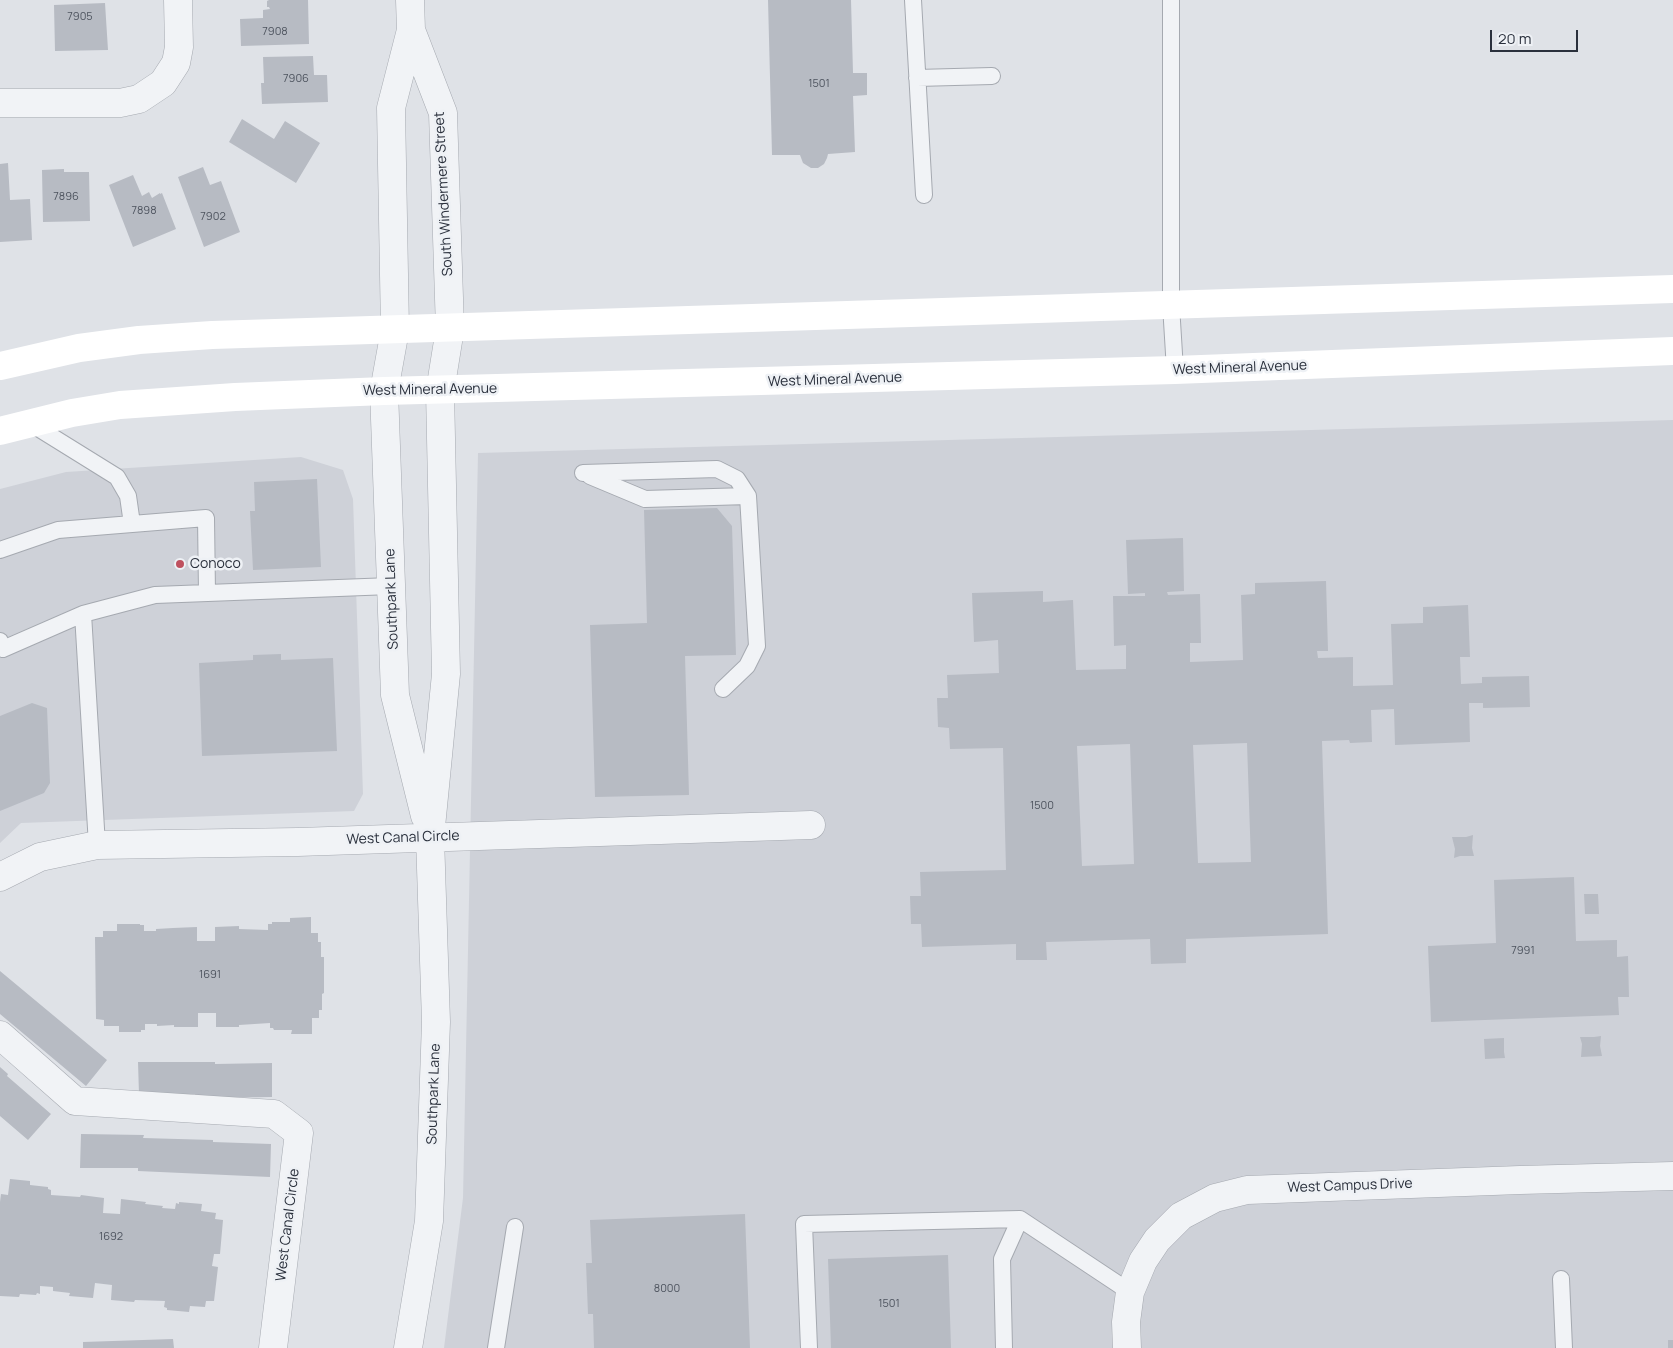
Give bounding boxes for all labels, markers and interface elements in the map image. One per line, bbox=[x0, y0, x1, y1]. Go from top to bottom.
house number: 7905 bbox=[67, 10, 93, 24]
scale bar bbox=[1493, 20, 1580, 52]
house number: 7908 bbox=[262, 25, 288, 39]
text: 20 m bbox=[1498, 28, 1531, 49]
house number: 7906 bbox=[283, 72, 309, 86]
house number: 1501 bbox=[808, 77, 830, 91]
street label: South Windermere Street bbox=[431, 111, 457, 277]
house number: 7896 bbox=[53, 190, 79, 204]
house number: 7898 bbox=[131, 204, 157, 218]
house number: 7902 bbox=[200, 210, 226, 224]
street label: West Mineral Avenue bbox=[1173, 357, 1307, 379]
street label: West Mineral Avenue bbox=[768, 369, 902, 391]
street label: West Mineral Avenue bbox=[363, 380, 497, 400]
street label: Southpark Lane bbox=[382, 548, 402, 650]
place label: Conoco bbox=[190, 556, 241, 572]
marker: Conoco bbox=[174, 558, 186, 570]
house number: 1500 bbox=[1030, 799, 1054, 813]
street label: West Canal Circle bbox=[346, 828, 460, 848]
house number: 7991 bbox=[1511, 944, 1535, 958]
house number: 1691 bbox=[199, 968, 221, 982]
street label: Southpark Lane bbox=[424, 1043, 444, 1145]
street label: West Canal Circle bbox=[273, 1168, 303, 1282]
street label: West Campus Drive bbox=[1287, 1175, 1413, 1197]
house number: 1692 bbox=[99, 1230, 123, 1244]
house number: 8000 bbox=[654, 1282, 680, 1296]
house number: 1501 bbox=[878, 1297, 900, 1311]

